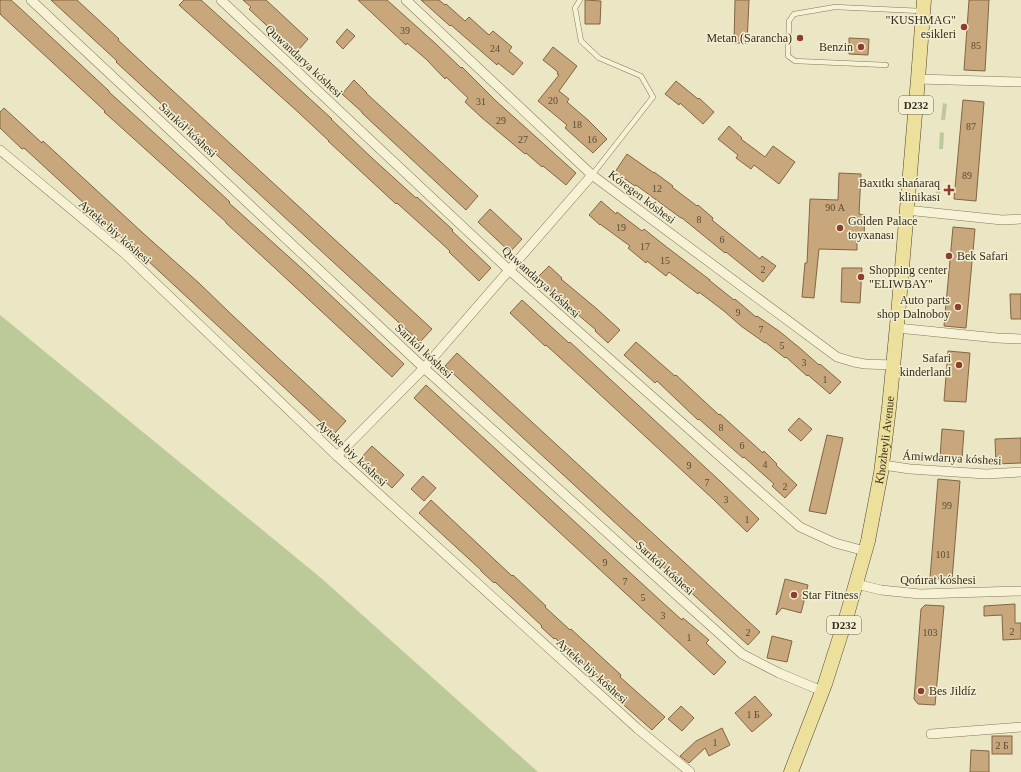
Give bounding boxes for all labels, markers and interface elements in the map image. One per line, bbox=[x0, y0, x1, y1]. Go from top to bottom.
place label: "KUSHMAG" esikleri bbox=[886, 13, 957, 41]
street label: Quwandarya kóshesi bbox=[263, 22, 346, 101]
marker: "KUSHMAG" esikleri bbox=[959, 22, 969, 32]
house number: 39 bbox=[400, 25, 410, 36]
place label: Metan (Sarancha) bbox=[706, 31, 792, 45]
marker: Metan (Sarancha) bbox=[795, 33, 805, 43]
place label: Benzin bbox=[819, 40, 853, 54]
house number: 85 bbox=[971, 40, 981, 51]
marker: Benzin bbox=[856, 42, 866, 52]
house number: 24 bbox=[490, 43, 500, 54]
house number: 20 bbox=[548, 95, 558, 106]
house number: 31 bbox=[476, 96, 486, 107]
road number: D232 bbox=[899, 96, 933, 114]
street label: Sarıkól kóshesi bbox=[156, 100, 220, 161]
house number: 29 bbox=[496, 115, 506, 126]
house number: 18 bbox=[572, 119, 582, 130]
house number: 87 bbox=[966, 121, 976, 132]
house number: 27 bbox=[518, 134, 528, 145]
house number: 16 bbox=[587, 134, 597, 145]
street label: Kóregen kóshesi bbox=[606, 167, 679, 227]
house number: 89 bbox=[962, 170, 972, 181]
place label: Baxıtkı shańaraq klinikası bbox=[859, 176, 941, 204]
house number: 12 bbox=[652, 183, 662, 194]
marker: Baxıtkı shańaraq klinikası bbox=[943, 184, 955, 196]
street label: Ayteke biy kóshesi bbox=[76, 197, 154, 268]
house number: 90 А bbox=[825, 202, 846, 213]
house number: 8 bbox=[697, 214, 702, 225]
place label: Golden Palace toyxanası bbox=[848, 214, 918, 242]
house number: 19 bbox=[616, 222, 626, 233]
marker: Golden Palace toyxanası bbox=[835, 223, 845, 233]
house number: 6 bbox=[720, 234, 725, 245]
house number: 17 bbox=[640, 241, 650, 252]
street label: Quwandarya kóshesi bbox=[499, 243, 583, 321]
place label: Bek Safari bbox=[957, 249, 1009, 263]
marker: Bek Safari bbox=[944, 251, 954, 261]
house number: 15 bbox=[660, 255, 670, 266]
place label: Shopping center "ELIWBAY" bbox=[869, 263, 947, 291]
house number: 2 bbox=[761, 264, 766, 275]
marker: Shopping center "ELIWBAY" bbox=[856, 272, 866, 282]
place label: Auto parts shop Dalnoboy bbox=[877, 293, 950, 321]
marker: Auto parts shop Dalnoboy bbox=[953, 302, 963, 312]
house number: 9 bbox=[736, 307, 741, 318]
street label: Sarıkól kóshesi bbox=[392, 321, 456, 382]
house number: 7 bbox=[759, 324, 764, 335]
house number: 5 bbox=[780, 340, 785, 351]
place label: Safari kinderland bbox=[900, 351, 952, 379]
house number: 3 bbox=[802, 357, 807, 368]
marker: Safari kinderland bbox=[954, 360, 964, 370]
house number: 1 bbox=[823, 374, 828, 385]
street label: Khozheyli Avenue bbox=[872, 395, 897, 485]
street label: Ayteke biy kóshesi bbox=[314, 417, 390, 490]
house number: 8 bbox=[719, 422, 724, 433]
house number: 6 bbox=[740, 440, 745, 451]
street label: Ámiwdarıya kóshesi bbox=[902, 448, 1002, 468]
house number: 4 bbox=[763, 459, 768, 470]
house number: 9 bbox=[687, 460, 692, 471]
house number: 7 bbox=[705, 477, 710, 488]
house number: 2 bbox=[783, 481, 788, 492]
house number: 3 bbox=[724, 494, 729, 505]
house number: 99 bbox=[942, 500, 952, 511]
house number: 1 bbox=[745, 514, 750, 525]
street label: Sarıkól kóshesi bbox=[633, 538, 698, 598]
house number: 101 bbox=[936, 549, 951, 560]
house number: 9 bbox=[603, 557, 608, 568]
street label: Qońırat kóshesi bbox=[900, 573, 976, 587]
house number: 7 bbox=[623, 576, 628, 587]
place label: Star Fitness bbox=[802, 588, 859, 602]
marker: Star Fitness bbox=[789, 590, 799, 600]
house number: 5 bbox=[641, 592, 646, 603]
house number: 3 bbox=[661, 610, 666, 621]
road number: D232 bbox=[827, 616, 861, 634]
house number: 2 bbox=[1010, 626, 1015, 637]
house number: 2 bbox=[746, 627, 751, 638]
house number: 103 bbox=[923, 627, 938, 638]
house number: 1 bbox=[687, 632, 692, 643]
street label: Ayteke biy kóshesi bbox=[554, 635, 631, 707]
place label: Bes Jildíz bbox=[929, 684, 976, 698]
marker: Bes Jildíz bbox=[916, 686, 926, 696]
house number: 1 Б bbox=[746, 709, 760, 720]
house number: 1 bbox=[713, 737, 718, 748]
house number: 2 Б bbox=[995, 740, 1009, 751]

